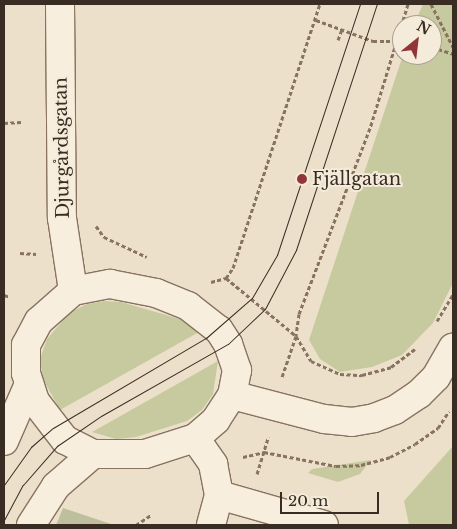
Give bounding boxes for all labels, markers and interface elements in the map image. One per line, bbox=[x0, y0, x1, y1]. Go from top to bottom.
north arrow bbox=[392, 15, 442, 65]
text: N bbox=[414, 17, 434, 39]
street label: Djurgårdsgatan bbox=[50, 77, 74, 219]
place label: Fjällgatan bbox=[312, 168, 401, 190]
marker: Fjällgatan bbox=[296, 173, 308, 185]
scale bar bbox=[282, 482, 381, 514]
text: 20 m bbox=[288, 491, 328, 510]

